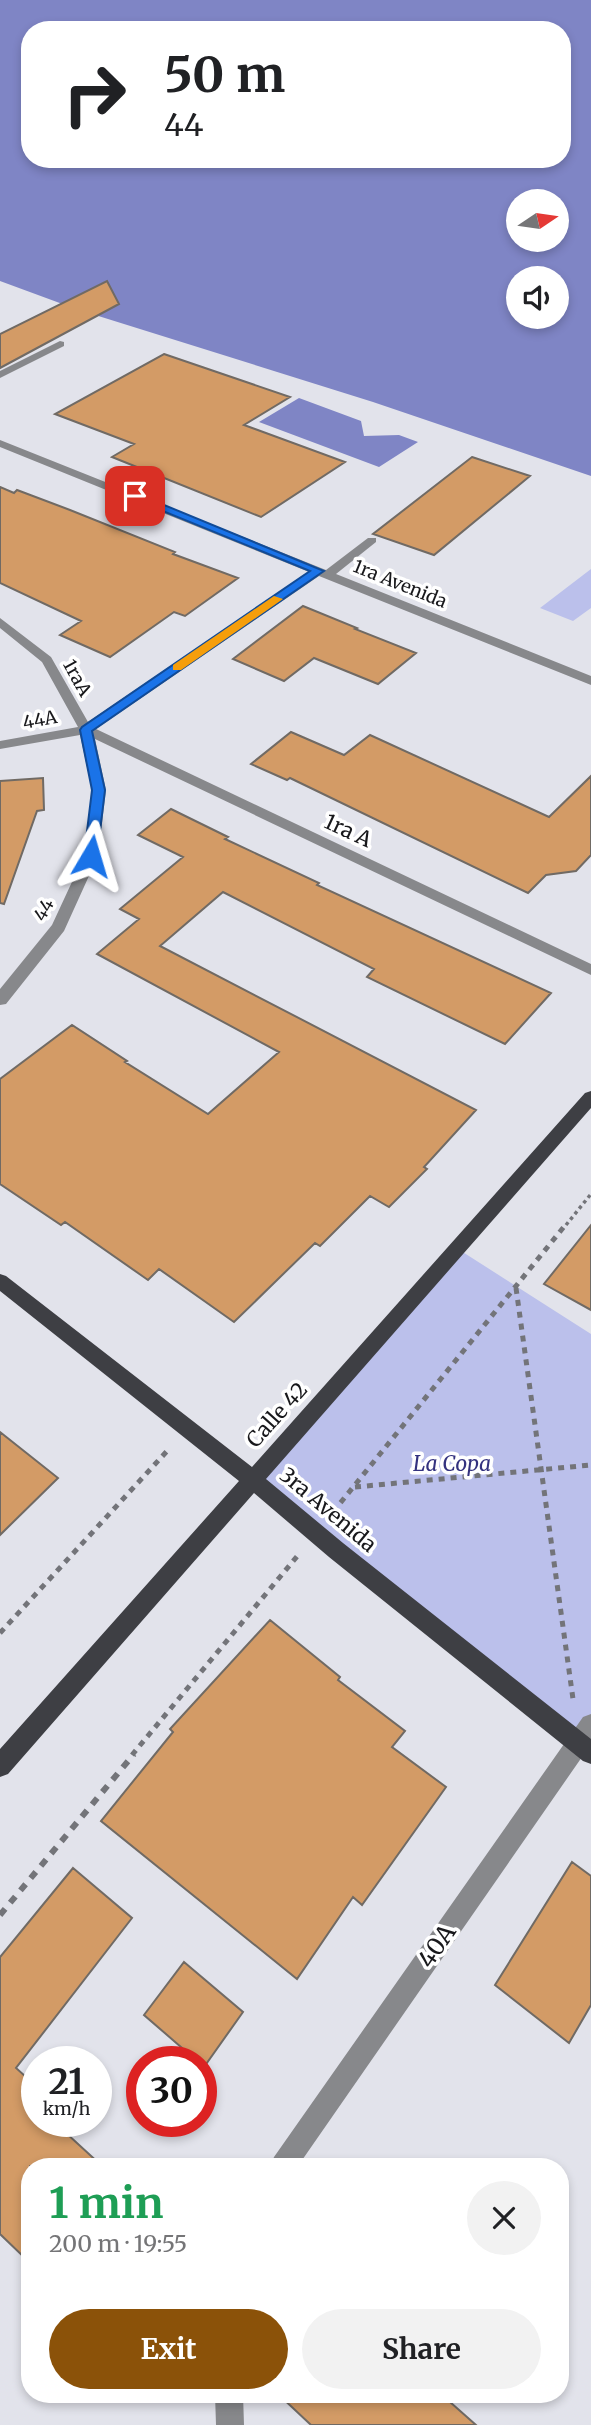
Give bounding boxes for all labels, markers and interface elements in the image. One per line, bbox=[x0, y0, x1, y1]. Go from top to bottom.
text: 50 m bbox=[164, 44, 285, 105]
icon: right bbox=[49, 49, 140, 140]
text: 44 bbox=[164, 105, 203, 145]
north arrow bbox=[506, 189, 569, 252]
map controls bbox=[506, 189, 569, 329]
button: sound bbox=[506, 266, 569, 329]
pin bbox=[105, 466, 165, 526]
icon: arrive bbox=[116, 477, 154, 515]
street label: 1ra Avenida bbox=[350, 554, 451, 613]
street label: 1raA bbox=[58, 655, 97, 700]
street label: 44A bbox=[21, 705, 59, 734]
street label: 1ra A bbox=[320, 808, 377, 853]
position arrow bbox=[54, 819, 128, 893]
street label: 44 bbox=[28, 894, 59, 925]
street label: Calle 42 bbox=[240, 1376, 313, 1453]
park label: La Copa bbox=[413, 1450, 491, 1477]
street label: 3ra Avenida bbox=[274, 1461, 382, 1558]
street label: 40A bbox=[411, 1917, 463, 1974]
speed limit sign: 30 bbox=[126, 2046, 217, 2137]
text: 21 bbox=[49, 2060, 84, 2104]
text: km/h bbox=[43, 2097, 90, 2120]
text: 1 min bbox=[49, 2177, 163, 2229]
button: close bbox=[467, 2181, 541, 2255]
text: 200 m · 19:55 bbox=[49, 2229, 187, 2258]
button: Exit bbox=[49, 2309, 288, 2389]
button: Share bbox=[302, 2309, 541, 2389]

